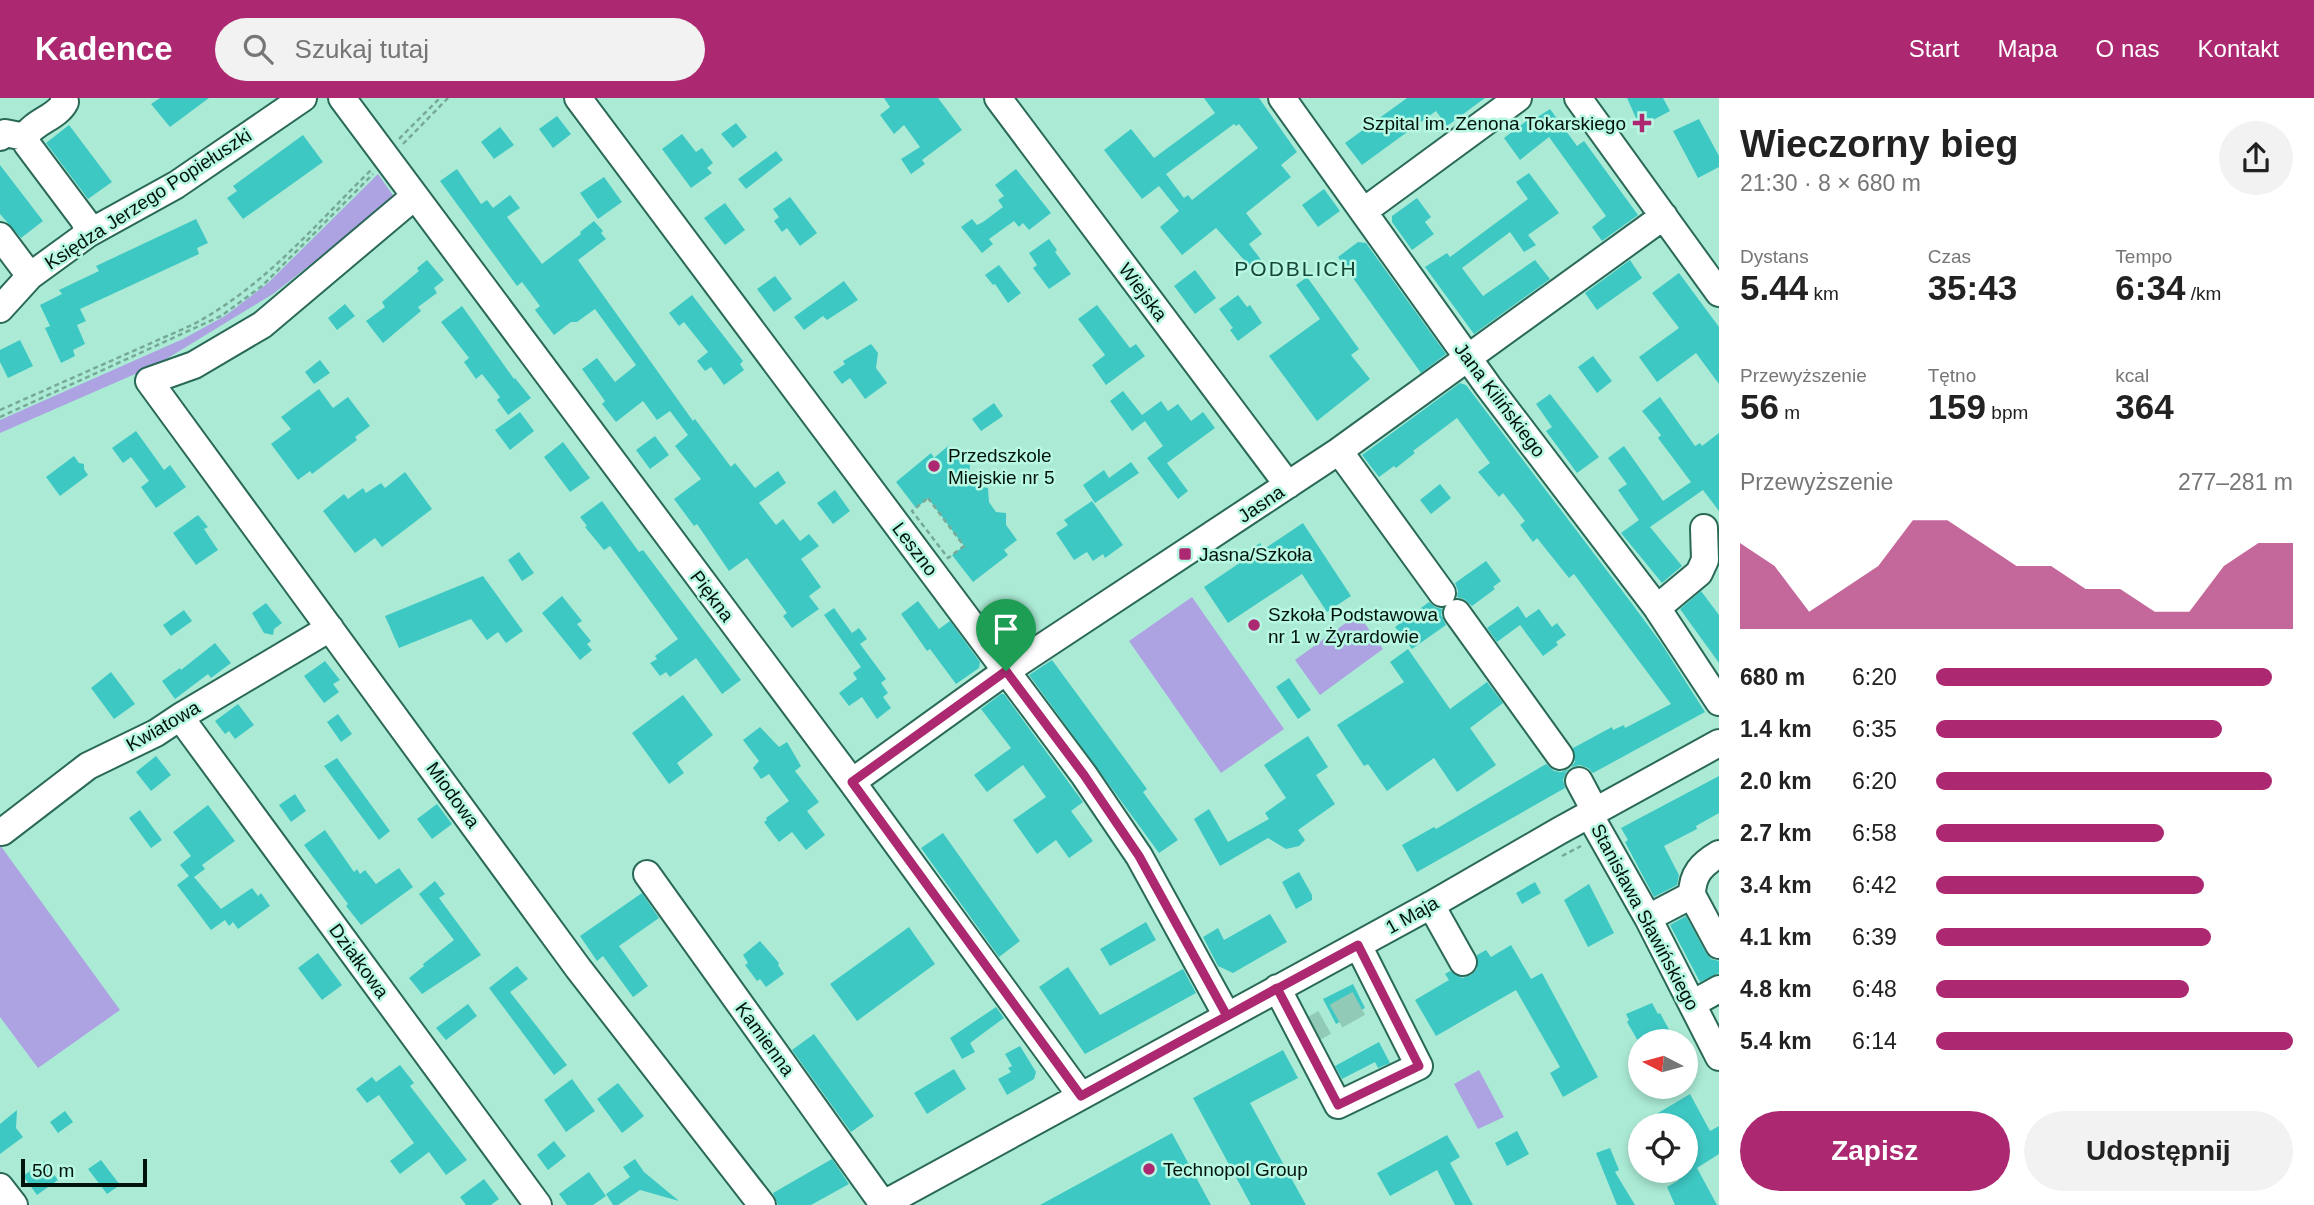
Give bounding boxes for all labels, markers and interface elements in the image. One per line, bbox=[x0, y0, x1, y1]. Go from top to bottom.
search box bbox=[215, 18, 705, 81]
text: Kadence bbox=[35, 30, 173, 67]
icon: search bbox=[239, 30, 277, 68]
text: Szukaj tutaj bbox=[295, 34, 429, 64]
text: Start bbox=[1909, 35, 1960, 62]
text: Mapa bbox=[1998, 35, 2058, 62]
text: O nas bbox=[2096, 35, 2160, 62]
text: Kontakt bbox=[2198, 35, 2279, 62]
place label: Szpital im. Zenona Tokarskiego bbox=[1362, 113, 1626, 134]
marker: Szpital im. Zenona Tokarskiego bbox=[1632, 113, 1652, 133]
button: share bbox=[2219, 121, 2293, 195]
text: Wieczorny bieg bbox=[1740, 123, 2018, 165]
street label: Księdza Jerzego Popiełuszki bbox=[41, 124, 255, 274]
text: 21:30 · 8 × 680 m bbox=[1740, 170, 1921, 196]
text: Dystans bbox=[1740, 246, 1809, 267]
text: Czas bbox=[1928, 246, 1971, 267]
text: Tempo bbox=[2115, 246, 2172, 267]
district label: PODBLICH bbox=[1234, 257, 1358, 280]
street label: Wiejska bbox=[1115, 259, 1172, 325]
text: 5.44 bbox=[1740, 268, 1808, 307]
text: 35:43 bbox=[1928, 268, 2017, 307]
text: 6:34 bbox=[2115, 268, 2185, 307]
text: km bbox=[1808, 283, 1839, 304]
text: /km bbox=[2185, 283, 2221, 304]
street label: Jana Kilińskiego bbox=[1450, 339, 1550, 461]
text: Przewyższenie bbox=[1740, 365, 1867, 386]
text: Tętno bbox=[1928, 365, 1976, 386]
text: kcal bbox=[2115, 365, 2149, 386]
text: 56 bbox=[1740, 387, 1779, 426]
text: 159 bbox=[1928, 387, 1986, 426]
text: 364 bbox=[2115, 387, 2174, 426]
text: m bbox=[1779, 402, 1800, 423]
text: bpm bbox=[1986, 402, 2028, 423]
place label: Przedszkole Miejskie nr 5 bbox=[948, 445, 1055, 488]
marker: Przedszkole Miejskie nr 5 bbox=[926, 458, 942, 474]
text: Przewyższenie bbox=[1740, 469, 1893, 495]
text: 277–281 m bbox=[2178, 469, 2293, 495]
street label: Jasna bbox=[1234, 481, 1288, 527]
street label: Leszno bbox=[888, 518, 942, 580]
place label: Jasna/Szkoła bbox=[1199, 544, 1312, 565]
marker: Jasna/Szkoła bbox=[1177, 546, 1193, 562]
street label: Piękna bbox=[686, 566, 738, 626]
pin bbox=[976, 599, 1036, 671]
place label: Szkoła Podstawowa nr 1 w Żyrardowie bbox=[1268, 604, 1438, 647]
icon: arrive bbox=[987, 610, 1025, 648]
marker: Szkoła Podstawowa nr 1 w Żyrardowie bbox=[1246, 617, 1262, 633]
text: 680 m bbox=[1740, 664, 1805, 690]
text: 6:20 bbox=[1852, 664, 1897, 690]
street label: Kwiatowa bbox=[123, 696, 204, 755]
text: 1.4 km bbox=[1740, 716, 1812, 742]
text: 6:35 bbox=[1852, 716, 1897, 742]
street label: Miodowa bbox=[422, 758, 484, 832]
text: 2.0 km bbox=[1740, 768, 1812, 794]
text: 6:20 bbox=[1852, 768, 1897, 794]
street label: Stanisława Sławińskiego bbox=[1587, 820, 1703, 1014]
text: 2.7 km bbox=[1740, 820, 1812, 846]
text: 6:58 bbox=[1852, 820, 1897, 846]
text: 3.4 km bbox=[1740, 872, 1812, 898]
text: 6:42 bbox=[1852, 872, 1897, 898]
street label: 1 Maja bbox=[1382, 892, 1442, 938]
street label: Działkowa bbox=[325, 920, 393, 1003]
text: 4.1 km bbox=[1740, 924, 1812, 950]
text: 6:39 bbox=[1852, 924, 1897, 950]
text: 4.8 km bbox=[1740, 976, 1812, 1002]
text: 6:48 bbox=[1852, 976, 1897, 1002]
street label: Kamienna bbox=[731, 998, 799, 1080]
text: 5.4 km bbox=[1740, 1028, 1812, 1054]
text: 6:14 bbox=[1852, 1028, 1897, 1054]
north arrow bbox=[1628, 1029, 1698, 1099]
map controls bbox=[1628, 1029, 1698, 1183]
button: Zapisz bbox=[1740, 1111, 2010, 1191]
button: Udostępnij bbox=[2024, 1111, 2293, 1191]
button: locate bbox=[1628, 1113, 1698, 1183]
scale bar bbox=[21, 1156, 147, 1188]
place label: Technopol Group bbox=[1163, 1159, 1308, 1180]
text: 50 m bbox=[32, 1160, 74, 1181]
marker: Technopol Group bbox=[1141, 1161, 1157, 1177]

